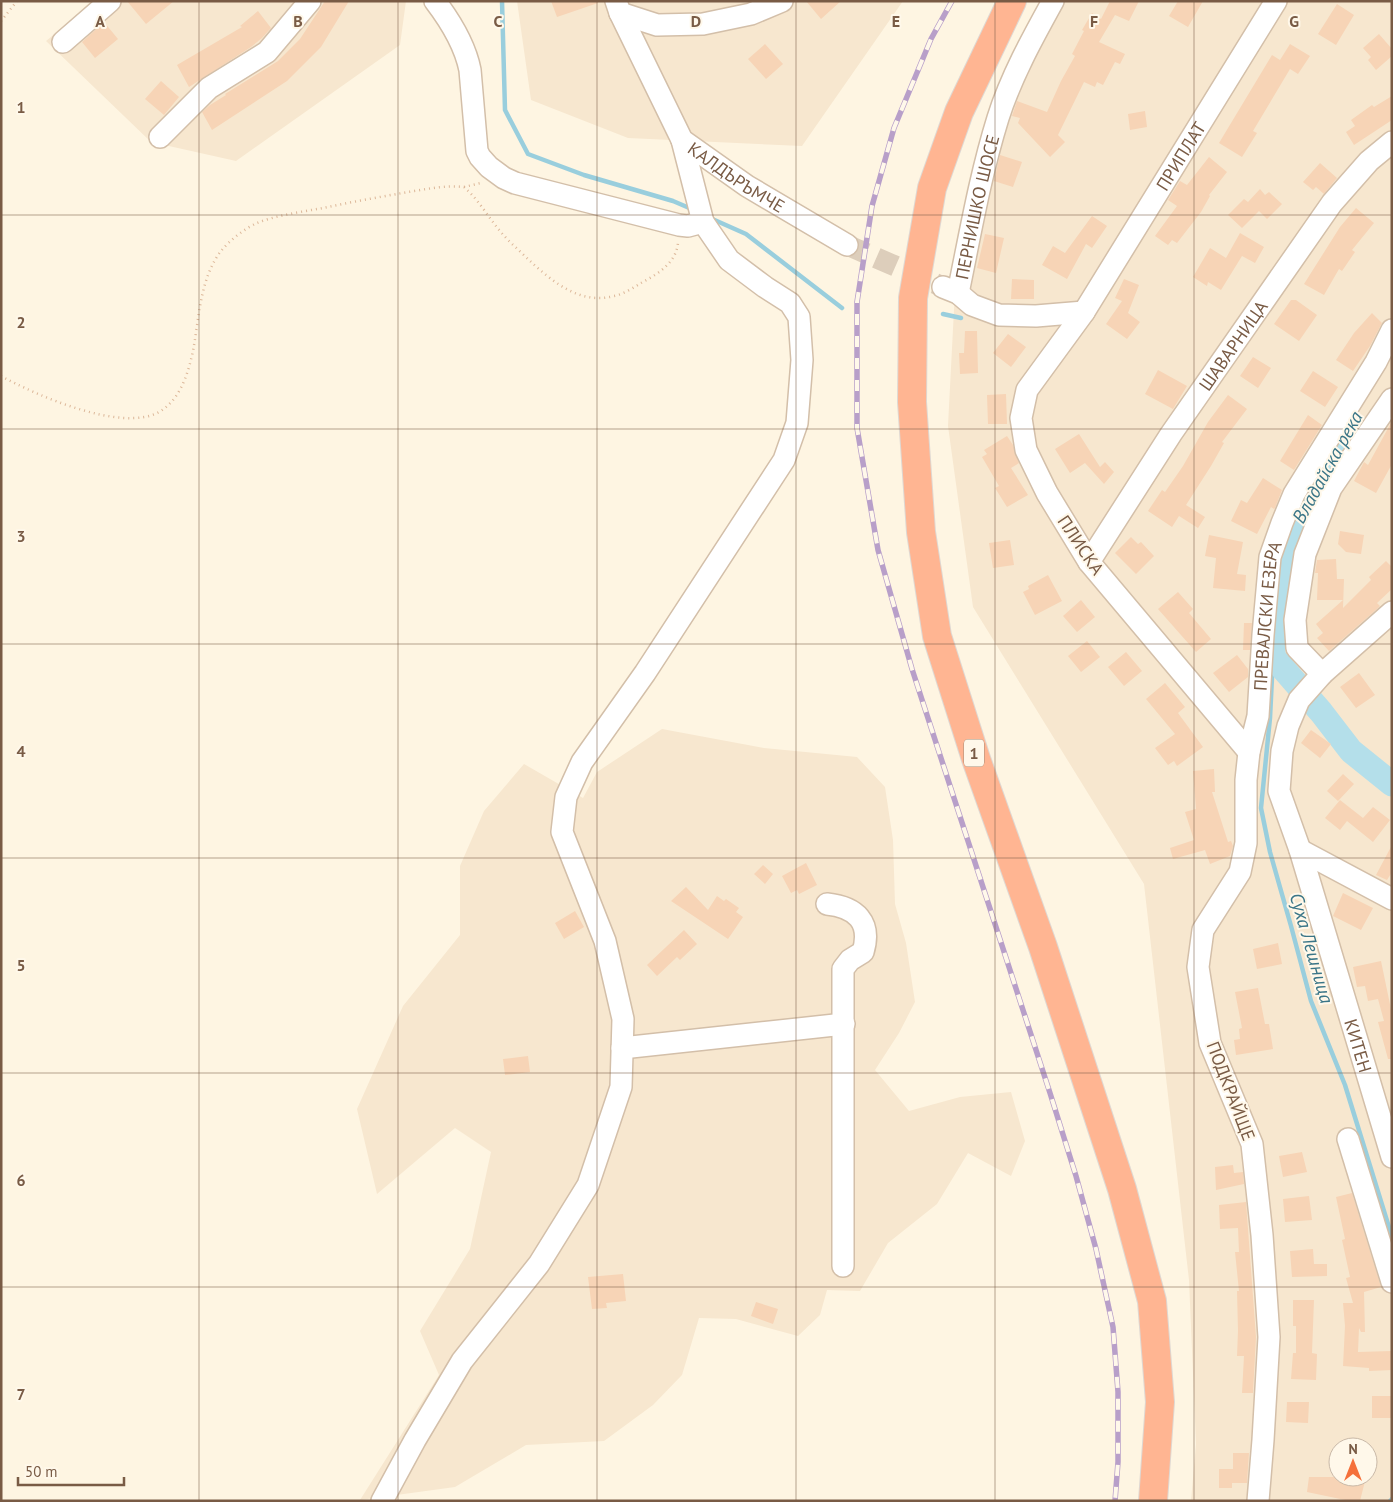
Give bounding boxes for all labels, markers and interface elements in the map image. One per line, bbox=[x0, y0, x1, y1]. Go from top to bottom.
text: A bbox=[95, 11, 105, 31]
text: B bbox=[293, 11, 303, 31]
text: C bbox=[494, 11, 503, 31]
text: D bbox=[691, 11, 701, 31]
text: E bbox=[892, 11, 900, 31]
text: F bbox=[1090, 11, 1098, 31]
text: G bbox=[1289, 11, 1299, 31]
text: 1 bbox=[16, 97, 26, 117]
street label: ПРИПЛАТ bbox=[1150, 117, 1210, 195]
street label: ПЕРНИШКО ШОСЕ bbox=[950, 132, 1004, 281]
street label: КАЛДЪРЪМЧЕ bbox=[684, 136, 789, 217]
street label: ШАВАРНИЦА bbox=[1193, 295, 1272, 395]
text: 2 bbox=[16, 312, 26, 332]
water label: Владайска река bbox=[1286, 406, 1368, 527]
street label: ПЛИСКА bbox=[1053, 511, 1110, 580]
text: 3 bbox=[16, 526, 26, 546]
street label: ПРЕВАЛСКИ ЕЗЕРА bbox=[1248, 537, 1286, 692]
road number: 1 bbox=[964, 740, 984, 766]
text: 4 bbox=[16, 741, 26, 761]
water label: Суха Лешница bbox=[1285, 890, 1339, 1007]
text: 5 bbox=[16, 955, 26, 975]
street label: КИТЕН bbox=[1340, 1016, 1378, 1075]
street label: ПОДКРАЙЩЕ bbox=[1202, 1038, 1260, 1144]
text: 6 bbox=[16, 1170, 26, 1190]
text: 7 bbox=[16, 1384, 26, 1404]
north arrow bbox=[1328, 1437, 1378, 1487]
text: N bbox=[1348, 1440, 1358, 1458]
scale bar bbox=[18, 1454, 124, 1486]
text: 50 m bbox=[25, 1462, 58, 1481]

